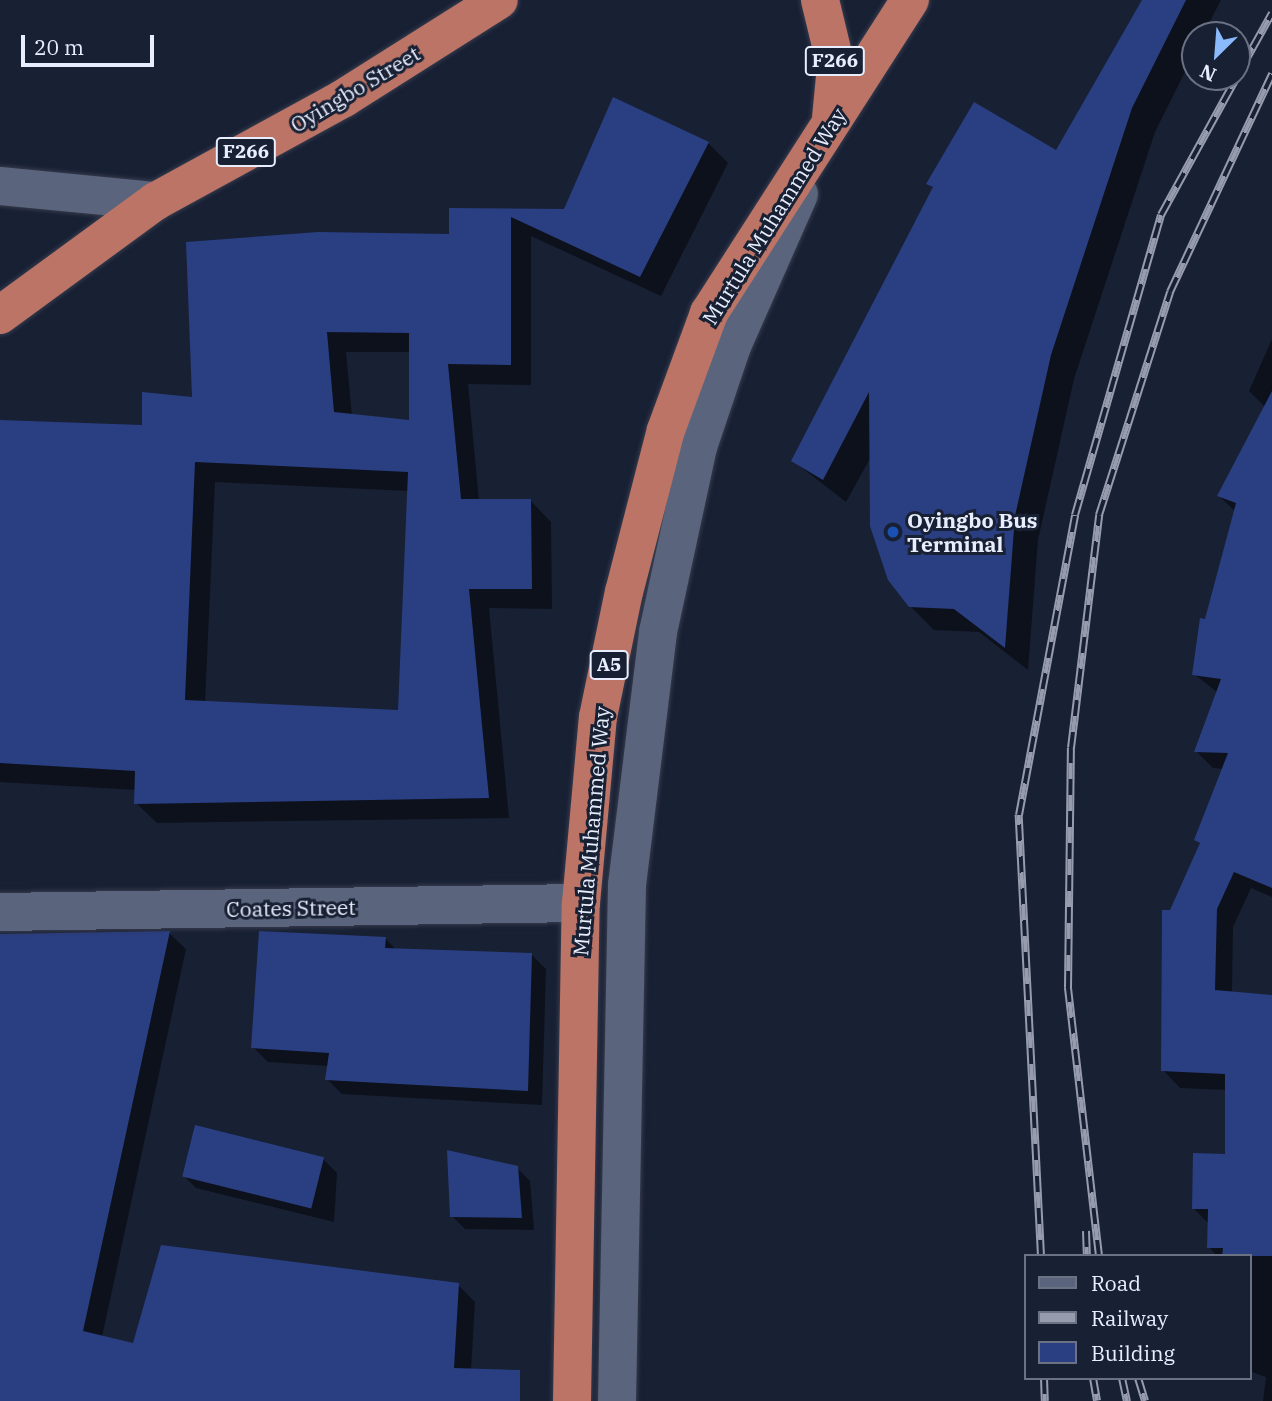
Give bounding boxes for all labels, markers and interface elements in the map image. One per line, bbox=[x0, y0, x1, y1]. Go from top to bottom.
scale bar bbox=[24, 21, 158, 65]
north arrow bbox=[1181, 21, 1251, 91]
text: 20 m bbox=[34, 33, 84, 61]
street label: Oyingbo Street bbox=[286, 41, 424, 137]
road number: F266 bbox=[804, 45, 866, 76]
text: N bbox=[1196, 59, 1220, 87]
street label: Murtula Muhammed Way bbox=[697, 103, 851, 329]
road number: F266 bbox=[215, 136, 278, 168]
place label: Oyingbo Bus Terminal bbox=[907, 507, 1037, 557]
marker: Oyingbo Bus Terminal bbox=[885, 524, 901, 540]
road number: A5 bbox=[588, 650, 630, 680]
street label: Murtula Muhammed Way bbox=[568, 705, 614, 957]
street label: Coates Street bbox=[226, 894, 356, 922]
legend bbox=[1024, 1254, 1251, 1380]
text: Road bbox=[1091, 1269, 1141, 1297]
text: Railway bbox=[1091, 1304, 1168, 1332]
text: Building bbox=[1091, 1339, 1175, 1367]

